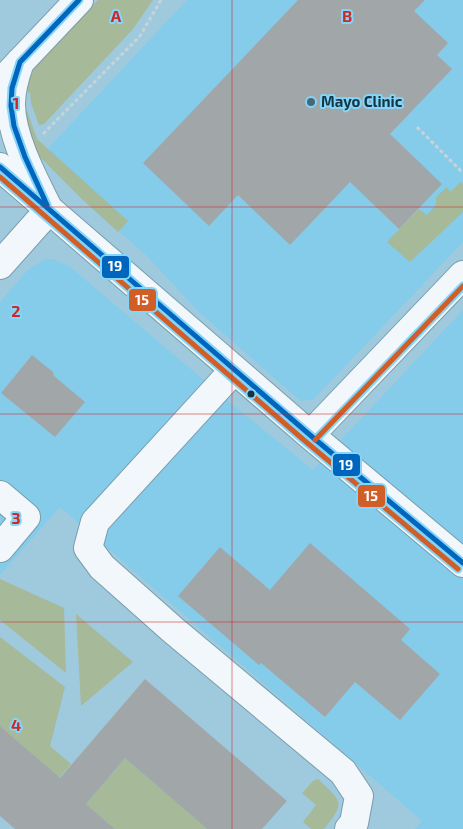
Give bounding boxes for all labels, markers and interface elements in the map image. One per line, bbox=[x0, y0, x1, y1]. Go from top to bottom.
text: A bbox=[111, 6, 122, 25]
text: B bbox=[342, 6, 352, 25]
place label: Mayo Clinic bbox=[321, 92, 403, 111]
text: 1 bbox=[13, 93, 19, 112]
marker: Mayo Clinic bbox=[305, 96, 317, 108]
line badge: 19 bbox=[101, 255, 130, 279]
text: 19 bbox=[108, 257, 122, 274]
line badge: 15 bbox=[128, 288, 157, 312]
text: 15 bbox=[135, 291, 149, 308]
text: 2 bbox=[11, 301, 21, 320]
unlabelled marker bbox=[246, 389, 256, 399]
line badge: 19 bbox=[332, 453, 361, 477]
text: 19 bbox=[339, 456, 353, 473]
line badge: 15 bbox=[357, 484, 386, 508]
text: 15 bbox=[364, 487, 378, 504]
text: 3 bbox=[11, 508, 21, 527]
text: 4 bbox=[11, 715, 21, 734]

